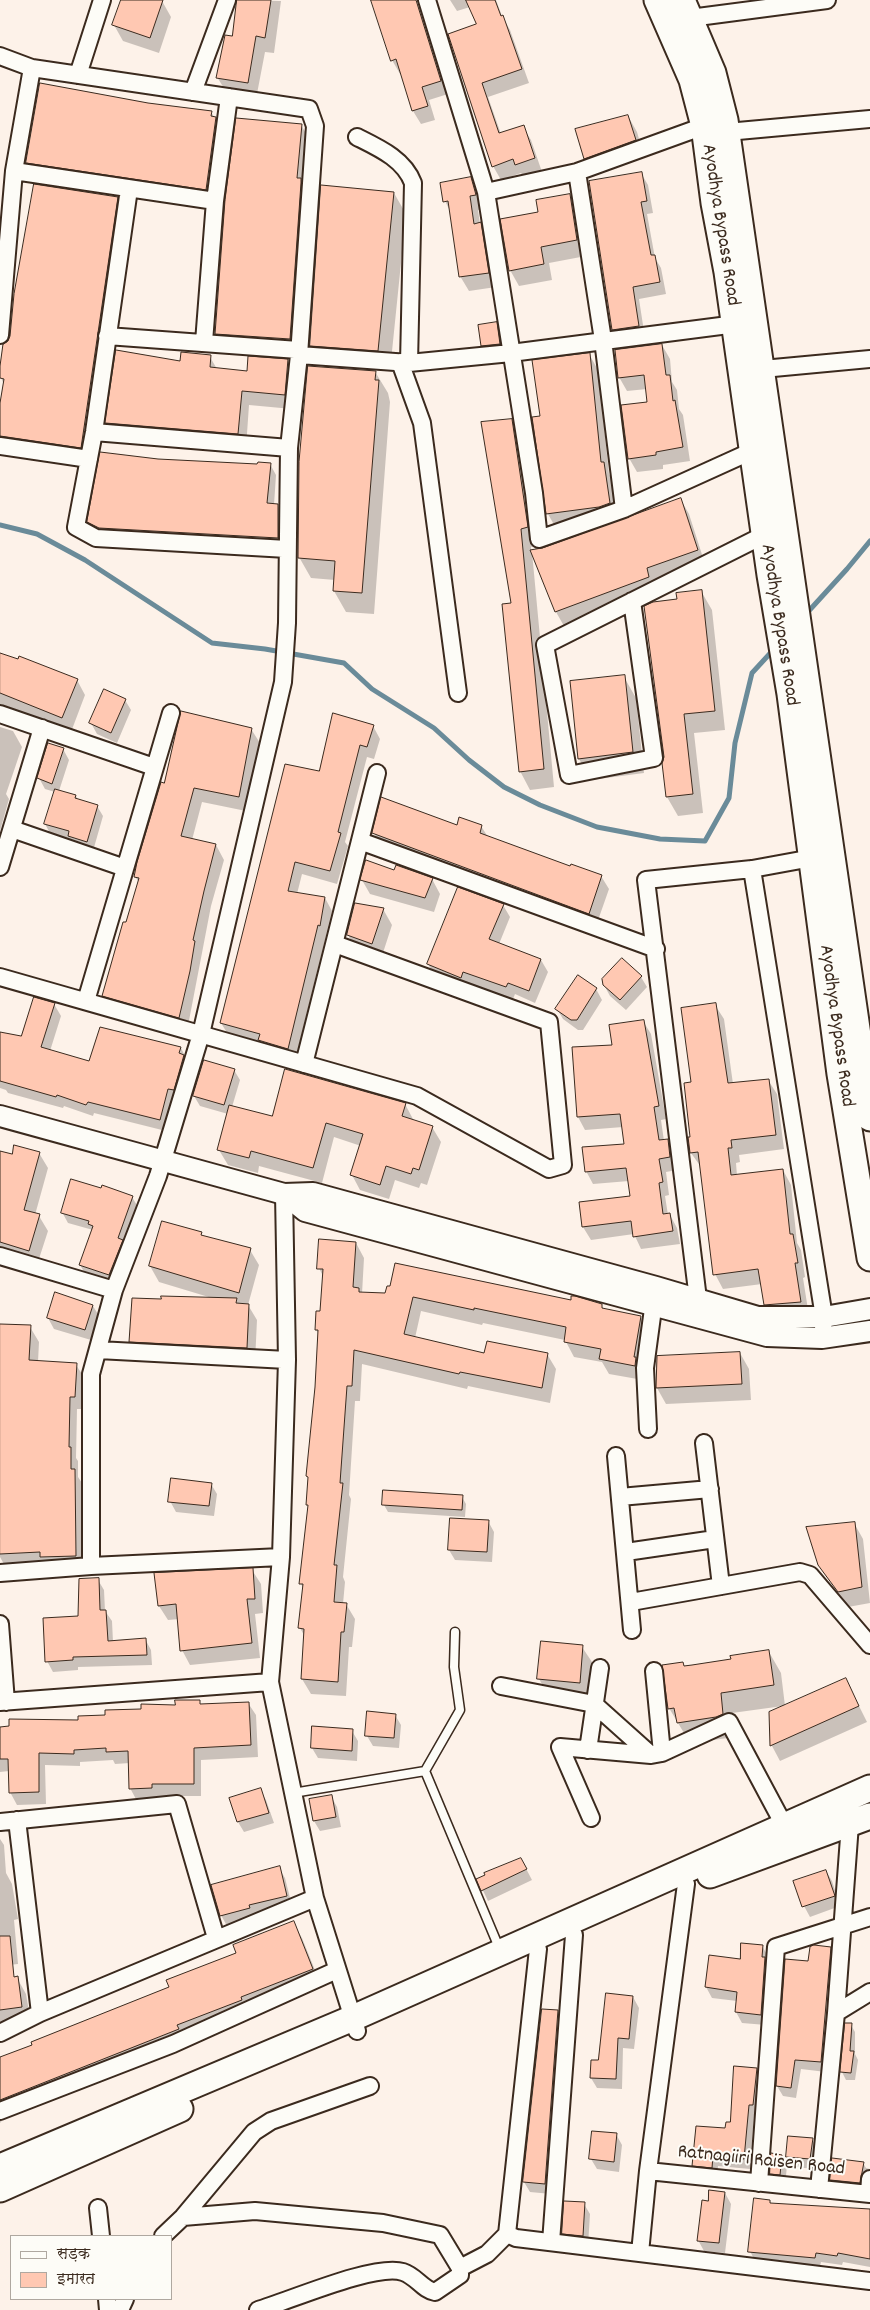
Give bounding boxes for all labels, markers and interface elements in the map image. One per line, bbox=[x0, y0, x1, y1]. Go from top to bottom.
street label: Ayodhya Bypass Road bbox=[694, 142, 744, 308]
street label: Ayodhya Bypass Road bbox=[753, 542, 803, 708]
street label: Ayodhya Bypass Road bbox=[812, 943, 858, 1109]
street label: Ratnagiiri Raisen Road bbox=[676, 2141, 846, 2183]
legend bbox=[10, 2235, 172, 2300]
text: सड़क bbox=[57, 2244, 90, 2266]
text: इमारत bbox=[57, 2269, 95, 2291]

